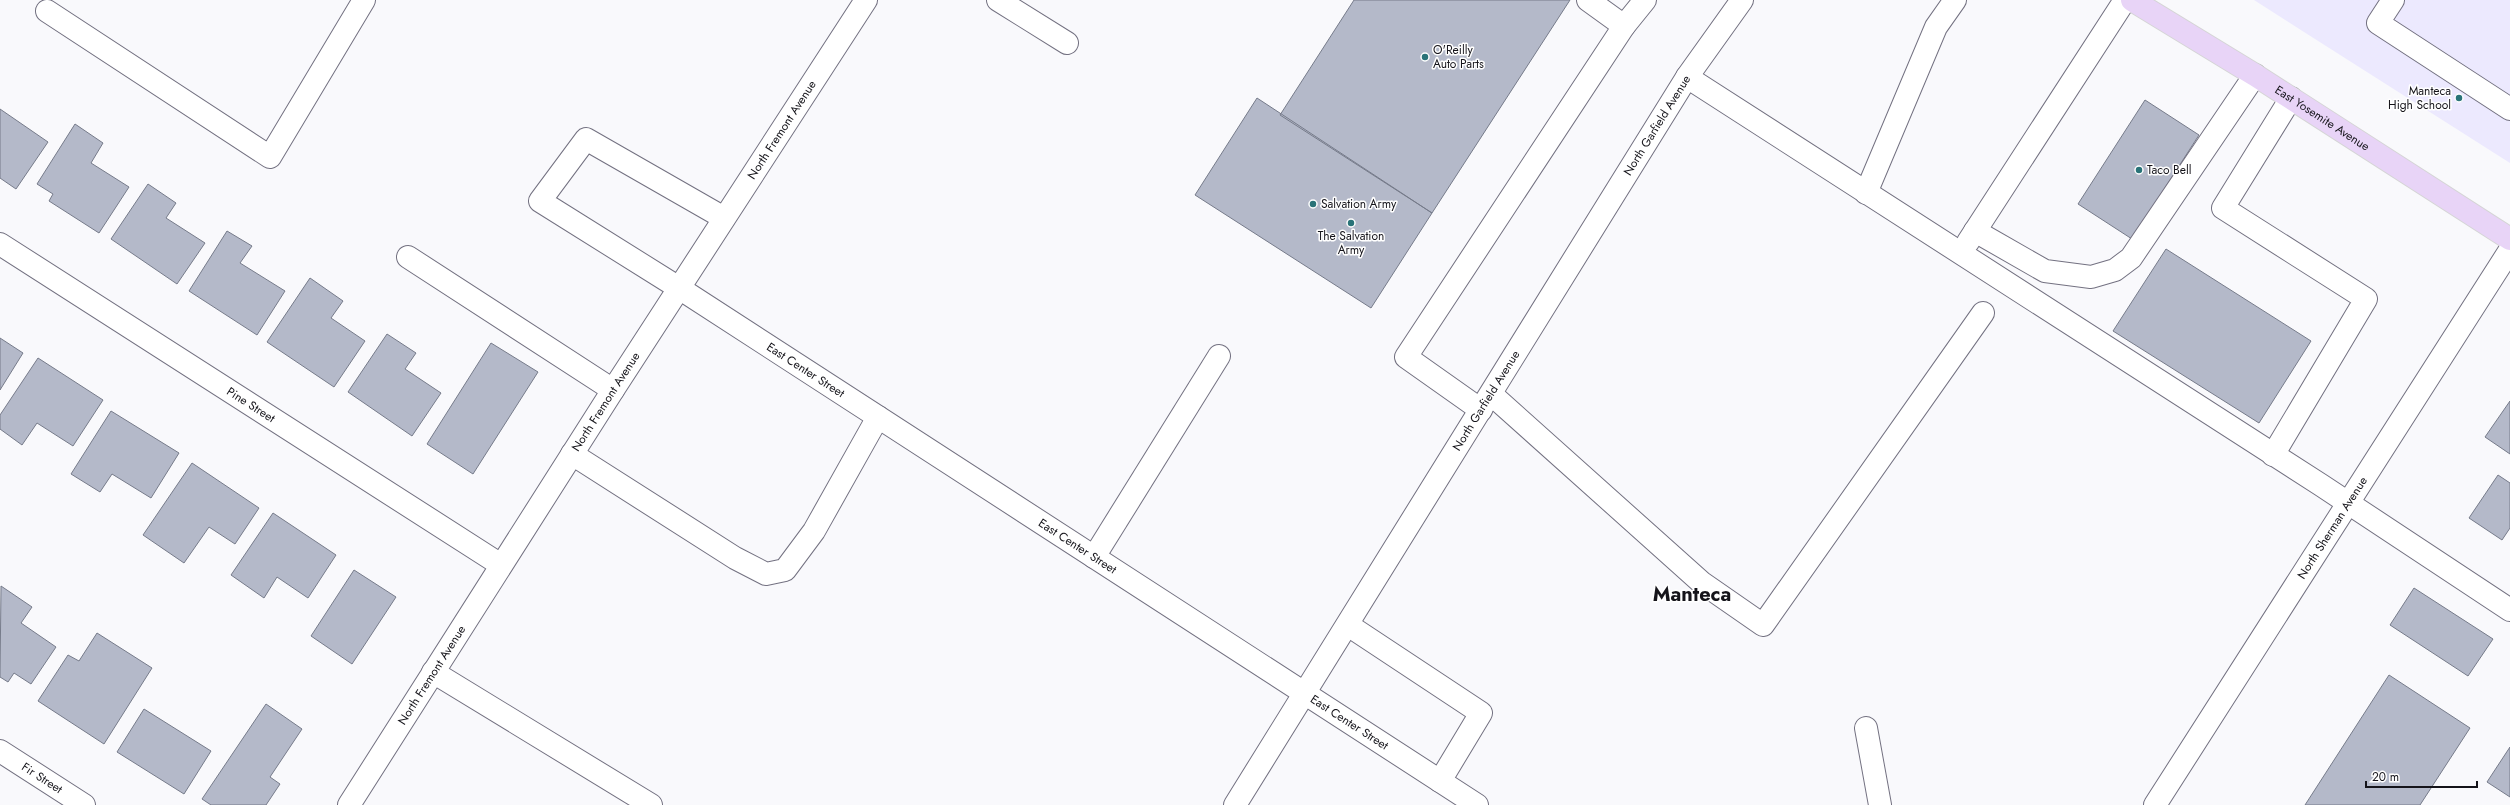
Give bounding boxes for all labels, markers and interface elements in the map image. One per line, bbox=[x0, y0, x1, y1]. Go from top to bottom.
place label: O'Reilly Auto Parts bbox=[1433, 41, 1484, 73]
marker: O'Reilly Auto Parts bbox=[1420, 52, 1430, 62]
street label: North Garfield Avenue bbox=[1619, 72, 1695, 179]
street label: North Fremont Avenue bbox=[743, 77, 821, 183]
street label: East Yosemite Avenue bbox=[2271, 81, 2373, 155]
place label: Manteca High School bbox=[2388, 82, 2451, 114]
marker: Manteca High School bbox=[2454, 93, 2464, 103]
place label: Taco Bell bbox=[2147, 161, 2191, 179]
marker: Taco Bell bbox=[2134, 165, 2144, 175]
place label: Salvation Army bbox=[1321, 195, 1397, 213]
marker: Salvation Army bbox=[1308, 199, 1318, 209]
marker: The Salvation Army bbox=[1346, 218, 1356, 228]
place label: The Salvation Army bbox=[1318, 227, 1384, 259]
street label: East Center Street bbox=[763, 338, 848, 402]
street label: North Garfield Avenue bbox=[1448, 347, 1524, 454]
street label: North Fremont Avenue bbox=[567, 349, 644, 455]
street label: Pine Street bbox=[223, 382, 279, 427]
street label: North Sherman Avenue bbox=[2293, 473, 2372, 583]
street label: East Center Street bbox=[1035, 514, 1120, 578]
district label: Manteca bbox=[1653, 580, 1731, 609]
street label: North Fremont Avenue bbox=[393, 622, 470, 728]
street label: East Center Street bbox=[1307, 690, 1392, 754]
street label: Fir Street bbox=[18, 758, 66, 798]
scale bar bbox=[2366, 763, 2477, 789]
text: 20 m bbox=[2372, 768, 2399, 786]

